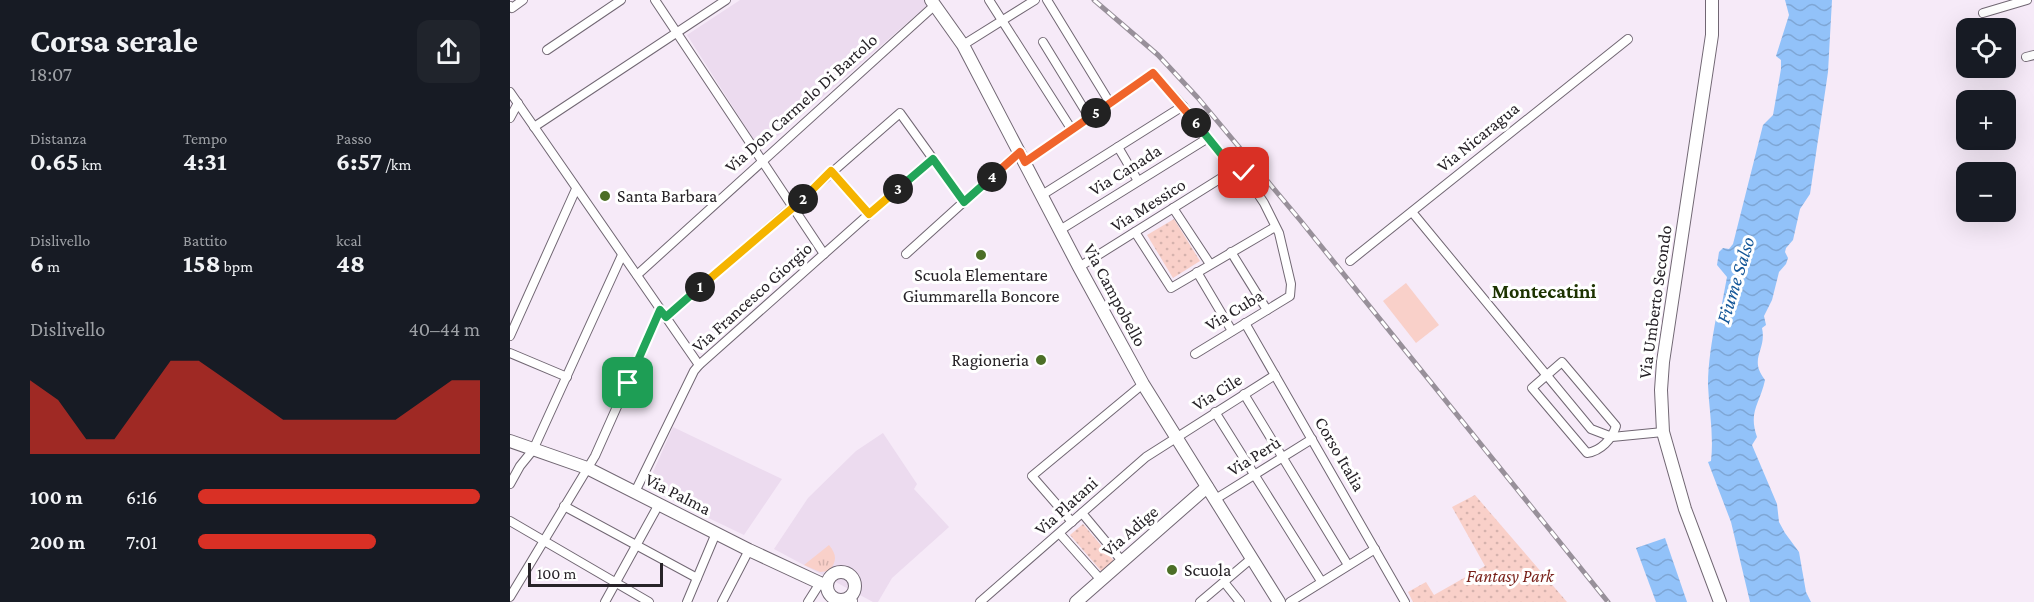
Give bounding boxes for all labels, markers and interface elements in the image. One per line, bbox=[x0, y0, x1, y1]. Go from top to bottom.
map controls bbox=[1956, 18, 2016, 222]
button: locate bbox=[1956, 18, 2016, 78]
button: share bbox=[417, 20, 480, 83]
text: Corsa serale bbox=[30, 22, 198, 59]
street label: Via Don Carmelo Di Bartolo bbox=[721, 29, 881, 177]
text: 18:07 bbox=[30, 63, 72, 85]
button: + bbox=[1956, 90, 2016, 150]
pin: 5 bbox=[1081, 98, 1111, 128]
street label: Via Nicaragua bbox=[1433, 98, 1523, 176]
text: 5 bbox=[1092, 104, 1100, 121]
pin: 6 bbox=[1181, 108, 1211, 138]
text: 6 bbox=[1192, 114, 1200, 131]
text: Distanza bbox=[30, 130, 87, 147]
text: Tempo bbox=[183, 130, 227, 147]
text: Passo bbox=[336, 130, 372, 147]
street label: Via Canada bbox=[1085, 140, 1165, 200]
text: 0.65 bbox=[30, 147, 79, 176]
text: 4:31 bbox=[183, 147, 227, 176]
text: 6:57 bbox=[336, 147, 382, 176]
pin bbox=[1218, 147, 1269, 198]
text: km bbox=[79, 156, 102, 173]
text: /km bbox=[382, 156, 411, 173]
icon: check bbox=[1227, 156, 1260, 189]
pin: 4 bbox=[977, 162, 1007, 192]
button: − bbox=[1956, 162, 2016, 222]
text: 4 bbox=[988, 168, 996, 185]
pin: 3 bbox=[883, 174, 913, 204]
street label: Via Messico bbox=[1107, 174, 1189, 236]
text: 3 bbox=[894, 180, 902, 197]
pin: 2 bbox=[788, 184, 818, 214]
place label: Santa Barbara bbox=[617, 186, 717, 206]
marker: Santa Barbara bbox=[598, 189, 612, 203]
text: 2 bbox=[799, 190, 807, 207]
street label: Via Umberto Secondo bbox=[1634, 224, 1676, 380]
text: Dislivello bbox=[30, 232, 90, 249]
text: Battito bbox=[183, 232, 227, 249]
text: kcal bbox=[336, 232, 362, 249]
water label: Fiume Salso bbox=[1711, 234, 1759, 326]
street label: Via Francesco Giorgio bbox=[688, 238, 816, 356]
street label: Via Campobello bbox=[1079, 240, 1151, 350]
marker: Scuola Elementare Giummarella Boncore bbox=[974, 248, 988, 262]
text: 6 bbox=[30, 249, 44, 278]
text: 158 bbox=[183, 249, 221, 278]
text: 48 bbox=[336, 249, 365, 278]
text: m bbox=[44, 258, 60, 275]
text: bpm bbox=[221, 258, 253, 275]
place label: Scuola Elementare Giummarella Boncore bbox=[903, 265, 1059, 306]
pin: 1 bbox=[685, 272, 715, 302]
text: 1 bbox=[697, 278, 703, 295]
district label: Montecatini bbox=[1492, 280, 1596, 302]
street label: Via Cuba bbox=[1201, 285, 1267, 335]
text: Dislivello bbox=[30, 318, 105, 340]
text: 40–44 m bbox=[408, 318, 480, 340]
place label: Ragioneria bbox=[951, 350, 1029, 370]
marker: Ragioneria bbox=[1034, 353, 1048, 367]
pin bbox=[602, 357, 653, 408]
icon: arrive bbox=[611, 366, 644, 399]
street label: Via Cile bbox=[1189, 369, 1245, 415]
street label: Corso Italia bbox=[1311, 413, 1369, 495]
street label: Via Perù bbox=[1224, 432, 1285, 480]
street label: Via Palma bbox=[642, 469, 714, 519]
street label: Via Platani bbox=[1031, 473, 1102, 539]
text: 100 m bbox=[30, 486, 83, 508]
text: 6:16 bbox=[126, 486, 158, 508]
street label: Via Adige bbox=[1098, 501, 1162, 561]
text: 200 m bbox=[30, 531, 85, 553]
text: 7:01 bbox=[126, 531, 157, 553]
scale bar bbox=[528, 560, 663, 588]
place label: Scuola bbox=[1184, 560, 1231, 580]
marker: Scuola bbox=[1165, 563, 1179, 577]
text: 100 m bbox=[537, 565, 576, 582]
park label: Fantasy Park bbox=[1466, 566, 1555, 586]

